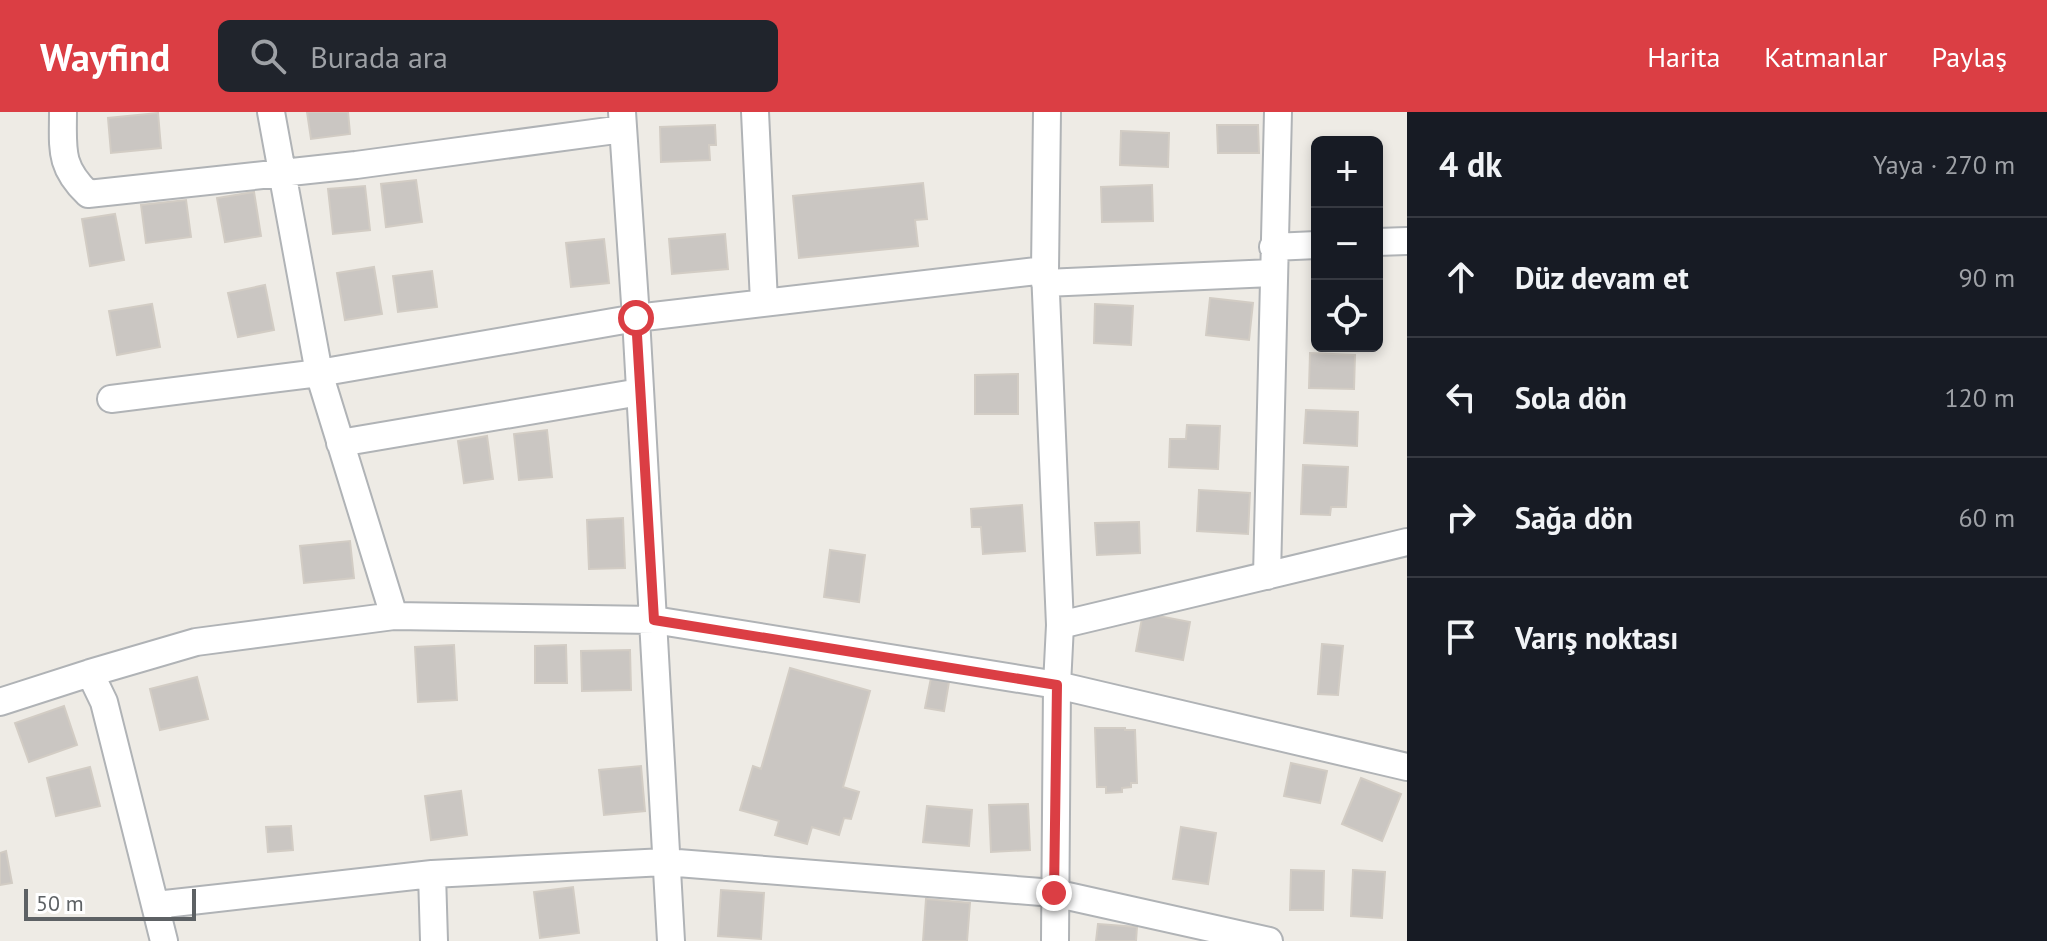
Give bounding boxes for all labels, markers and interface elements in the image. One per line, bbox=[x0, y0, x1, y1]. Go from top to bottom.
search box bbox=[218, 20, 778, 92]
text: Wayfind bbox=[40, 32, 170, 81]
icon: search bbox=[246, 34, 290, 78]
text: Burada ara bbox=[310, 37, 448, 76]
text: Harita bbox=[1647, 38, 1720, 75]
text: Katmanlar bbox=[1764, 38, 1888, 75]
text: Paylaş bbox=[1932, 38, 2007, 75]
map controls bbox=[1311, 136, 1383, 352]
button: + bbox=[1311, 136, 1383, 208]
text: 4 dk bbox=[1439, 142, 1502, 186]
text: Yaya · 270 m bbox=[1873, 148, 2015, 181]
button: − bbox=[1311, 208, 1383, 280]
icon: ahead bbox=[1439, 255, 1483, 299]
text: Düz devam et bbox=[1515, 258, 1689, 297]
text: 90 m bbox=[1959, 261, 2015, 294]
button: locate bbox=[1311, 280, 1383, 352]
route start bbox=[618, 300, 654, 336]
icon: left bbox=[1439, 375, 1483, 419]
text: Sola dön bbox=[1515, 378, 1627, 417]
text: 120 m bbox=[1944, 381, 2015, 414]
icon: right bbox=[1439, 495, 1483, 539]
text: Sağa dön bbox=[1515, 498, 1633, 537]
text: 60 m bbox=[1959, 501, 2015, 534]
icon: arrive bbox=[1439, 615, 1483, 659]
text: Varış noktası bbox=[1515, 618, 1678, 657]
route end bbox=[1036, 875, 1072, 911]
scale bar bbox=[24, 885, 196, 921]
text: 50 m bbox=[36, 889, 84, 917]

